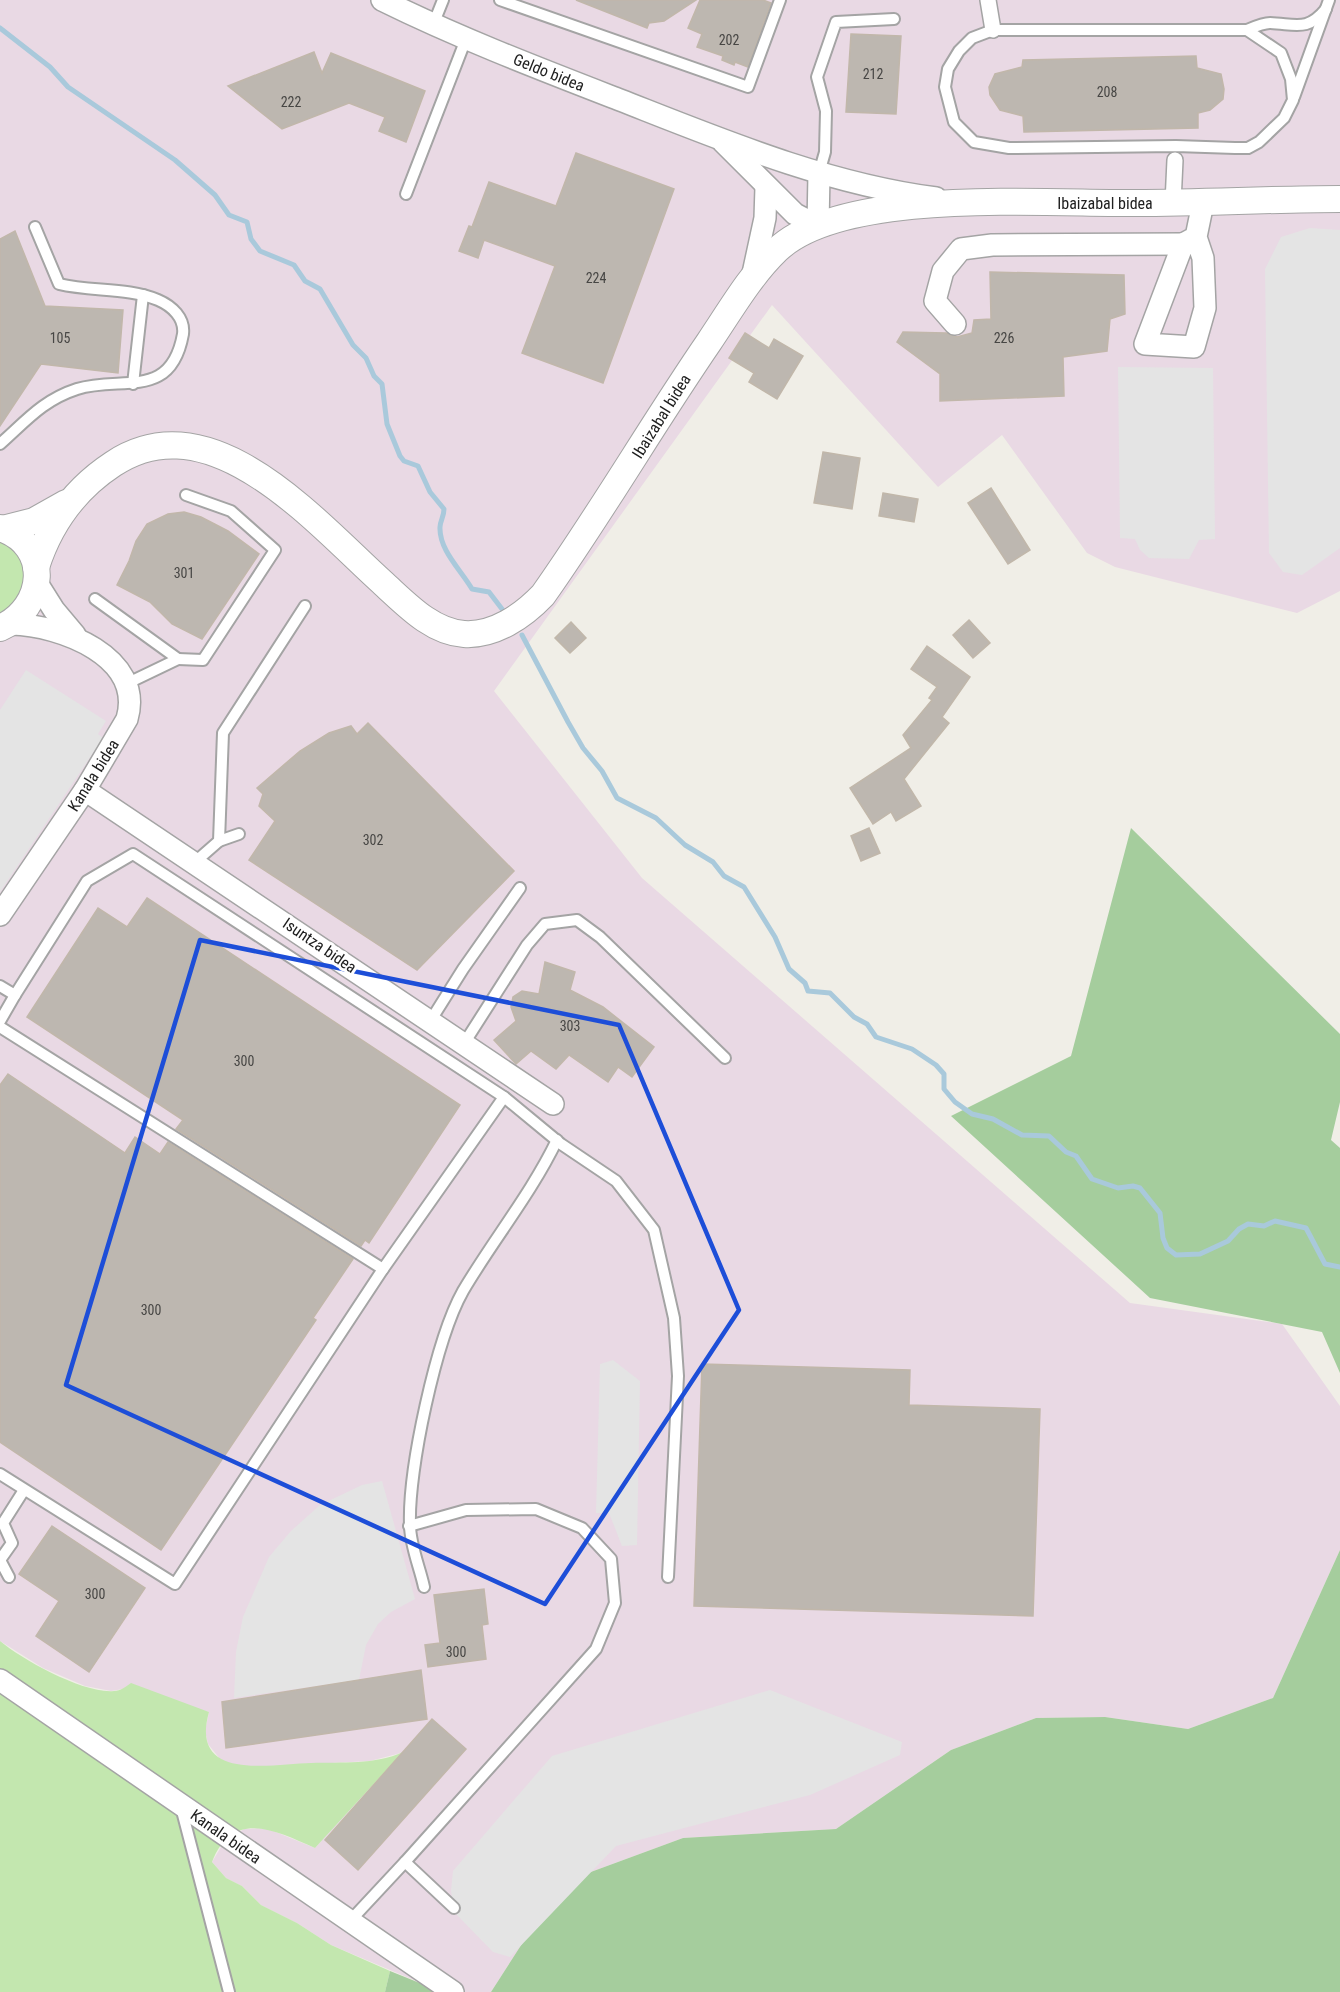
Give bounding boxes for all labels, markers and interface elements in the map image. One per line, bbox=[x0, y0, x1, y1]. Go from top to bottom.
house number: 202 bbox=[719, 32, 739, 48]
street label: Geldo bidea bbox=[511, 50, 587, 95]
house number: 212 bbox=[863, 66, 883, 82]
house number: 208 bbox=[1097, 84, 1117, 100]
house number: 222 bbox=[281, 94, 301, 110]
street label: Ibaizabal bidea bbox=[1057, 194, 1153, 213]
house number: 224 bbox=[586, 270, 606, 286]
house number: 105 bbox=[50, 330, 70, 346]
house number: 226 bbox=[994, 330, 1014, 346]
street label: Ibaizabal bidea bbox=[628, 371, 695, 462]
house number: 301 bbox=[174, 565, 194, 581]
street label: Kanala bidea bbox=[64, 736, 123, 815]
house number: 302 bbox=[363, 832, 383, 848]
street label: Isuntza bidea bbox=[279, 914, 360, 977]
house number: 303 bbox=[560, 1018, 580, 1034]
house number: 300 bbox=[234, 1053, 254, 1069]
house number: 300 bbox=[141, 1302, 161, 1318]
house number: 300 bbox=[85, 1586, 105, 1602]
house number: 300 bbox=[446, 1644, 466, 1660]
street label: Kanala bidea bbox=[187, 1805, 265, 1868]

